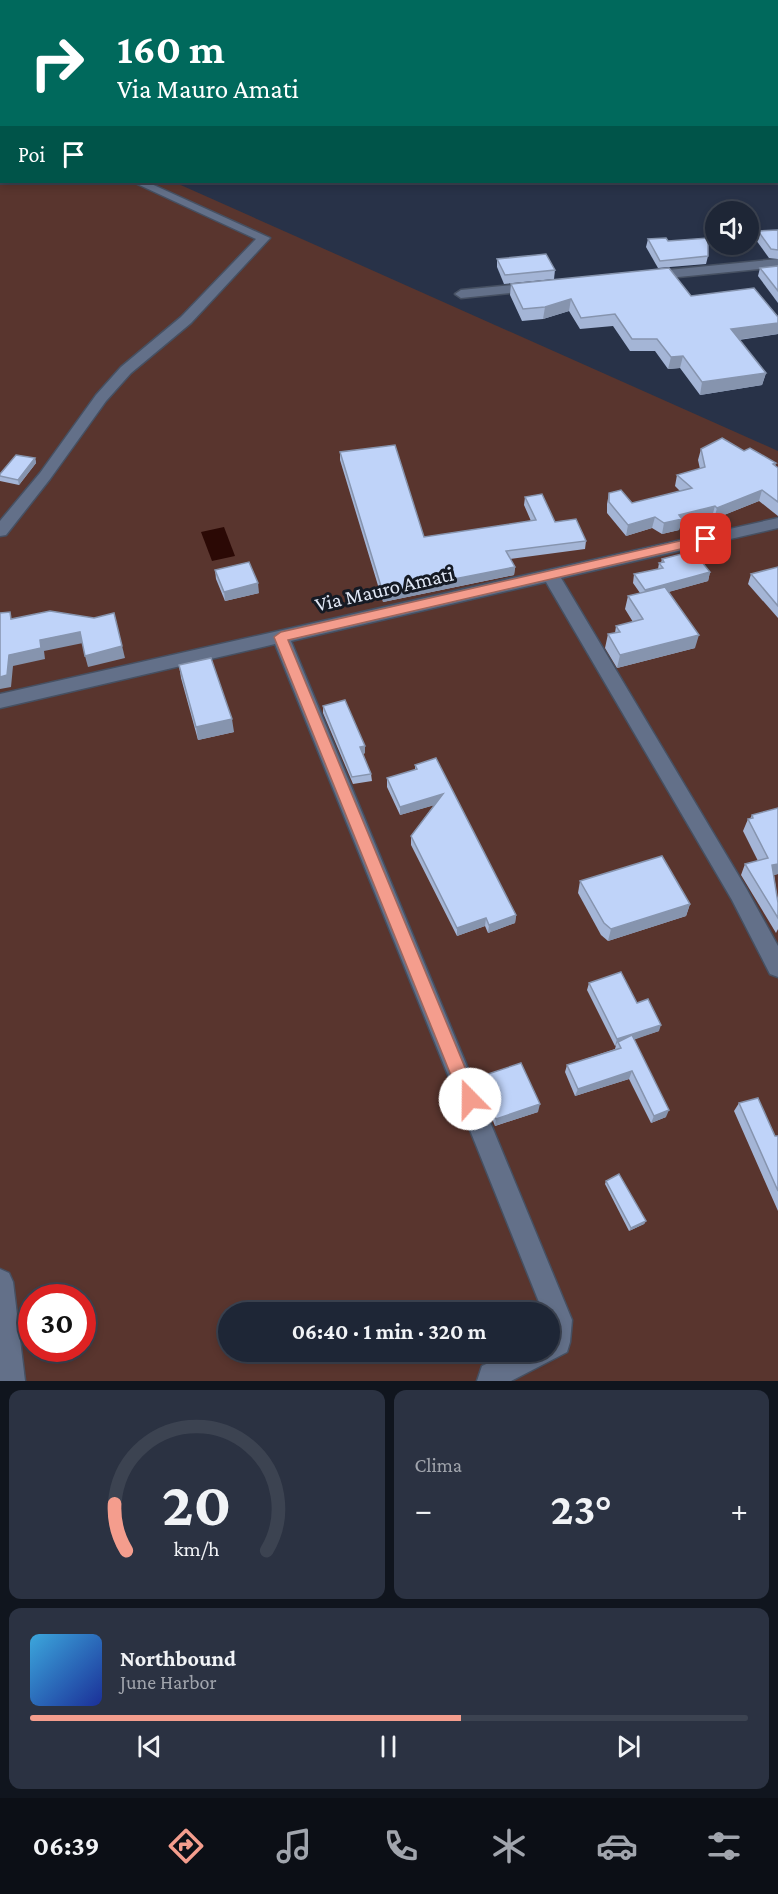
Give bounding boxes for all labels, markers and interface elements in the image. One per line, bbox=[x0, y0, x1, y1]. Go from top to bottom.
icon: right bbox=[18, 24, 96, 102]
text: 160 m bbox=[117, 25, 225, 72]
text: Via Mauro Amati bbox=[117, 74, 299, 104]
icon: arrive bbox=[57, 138, 90, 171]
text: Poi bbox=[18, 142, 45, 167]
map controls bbox=[705, 201, 759, 255]
button: sound bbox=[705, 201, 759, 255]
pin bbox=[680, 513, 731, 564]
icon: arrive bbox=[689, 522, 722, 555]
street label: Via Mauro Amati bbox=[312, 561, 456, 617]
position arrow bbox=[438, 1067, 502, 1131]
speed limit sign: 30 bbox=[18, 1284, 96, 1362]
text: 06:40 · 1 min · 320 m bbox=[292, 1319, 486, 1344]
text: Clima bbox=[415, 1454, 462, 1476]
text: 20 bbox=[162, 1469, 232, 1538]
text: 23° bbox=[550, 1484, 612, 1534]
text: − bbox=[415, 1491, 432, 1528]
text: + bbox=[731, 1491, 748, 1528]
text: km/h bbox=[174, 1538, 220, 1562]
text: Northbound bbox=[120, 1646, 236, 1671]
text: June Harbor bbox=[120, 1671, 217, 1693]
icon: previous bbox=[133, 1730, 166, 1763]
icon: pause bbox=[372, 1730, 405, 1763]
icon: next bbox=[612, 1730, 645, 1763]
icon: directions bbox=[165, 1825, 207, 1867]
icon: music bbox=[273, 1825, 315, 1867]
icon: phone bbox=[380, 1825, 422, 1867]
icon: climate bbox=[488, 1825, 530, 1867]
icon: car bbox=[596, 1825, 638, 1867]
icon: filters bbox=[703, 1825, 745, 1867]
text: 06:39 bbox=[33, 1831, 99, 1861]

